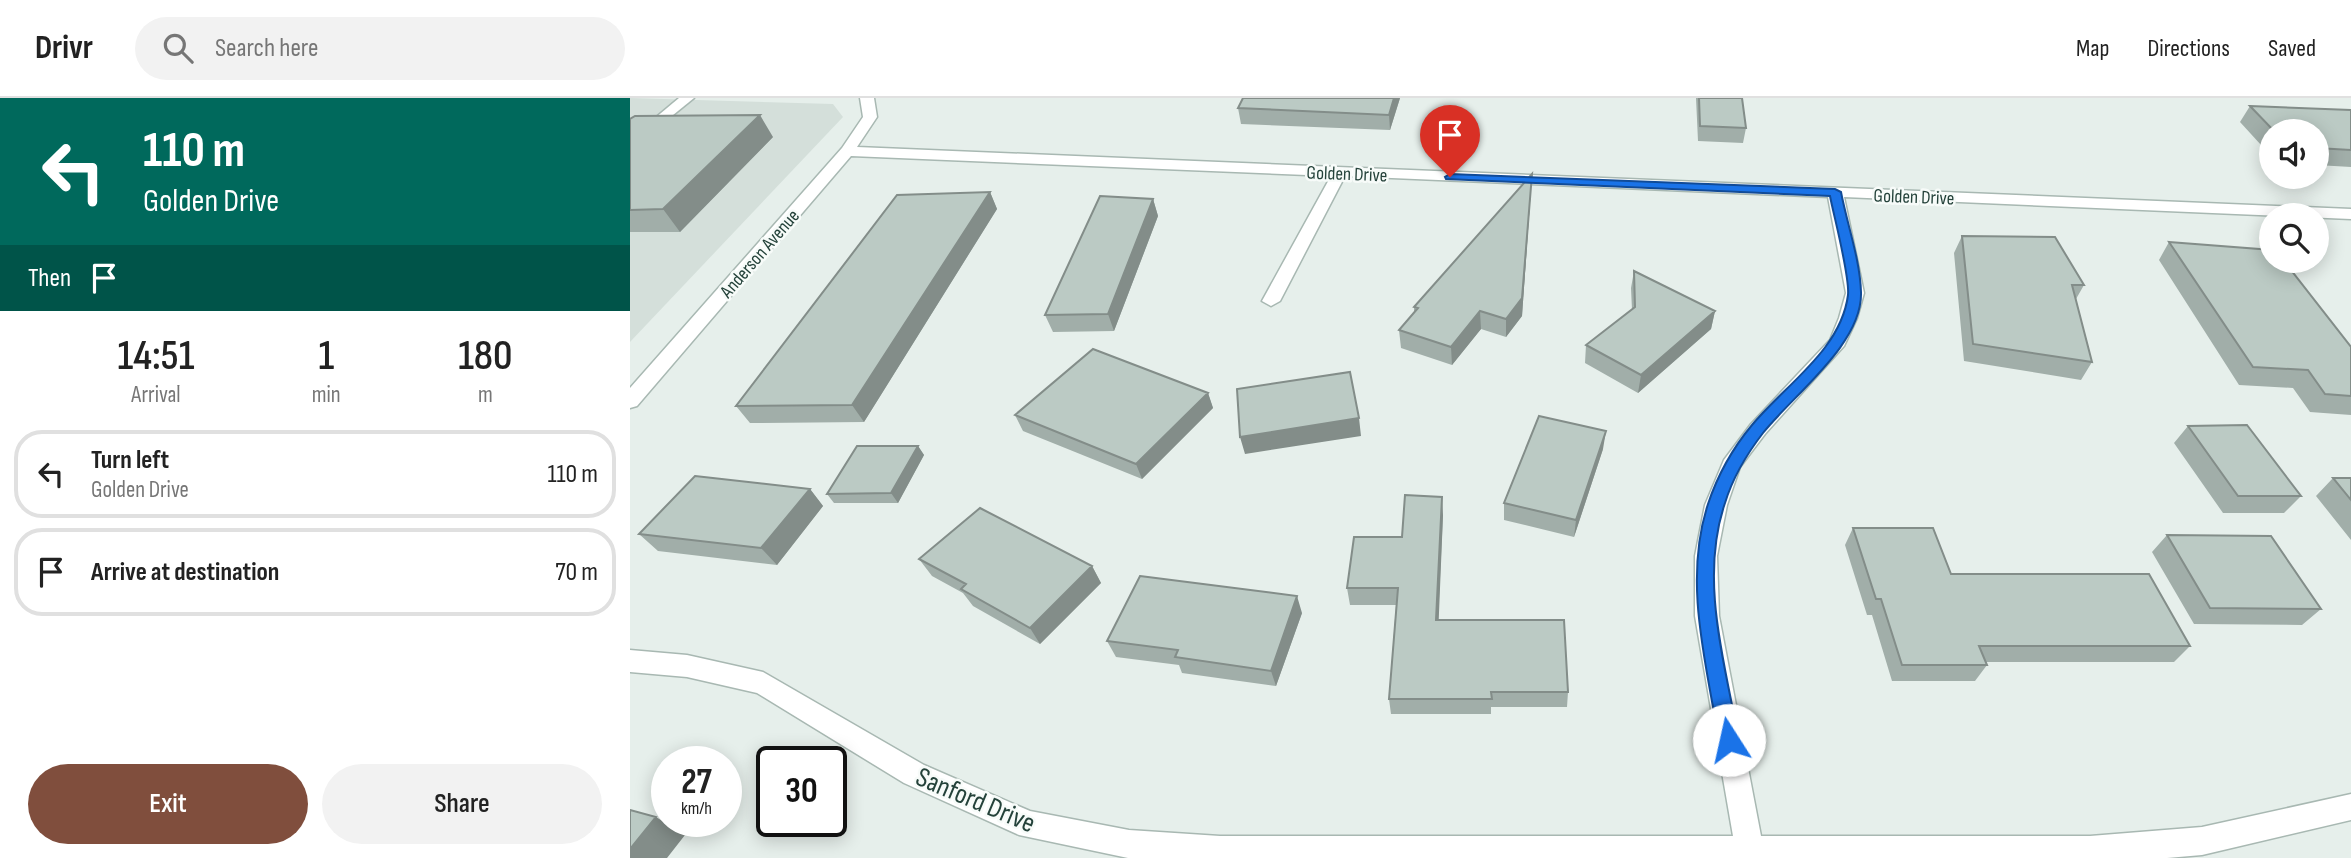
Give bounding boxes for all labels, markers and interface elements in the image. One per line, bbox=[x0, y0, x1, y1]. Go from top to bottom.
search box bbox=[135, 17, 625, 80]
text: Drivr bbox=[35, 28, 93, 68]
icon: search bbox=[159, 29, 197, 67]
text: Search here bbox=[215, 33, 318, 64]
text: Map bbox=[2076, 34, 2109, 63]
text: Directions bbox=[2147, 34, 2230, 63]
text: Saved bbox=[2268, 34, 2316, 63]
pin bbox=[1420, 105, 1480, 177]
icon: arrive bbox=[1431, 116, 1469, 154]
map controls bbox=[2259, 119, 2329, 273]
button: sound bbox=[2259, 119, 2329, 189]
text: 110 m bbox=[143, 122, 245, 181]
icon: left bbox=[28, 126, 119, 217]
street label: Golden Drive bbox=[1306, 162, 1388, 187]
text: Golden Drive bbox=[143, 182, 279, 221]
street label: Golden Drive bbox=[1873, 185, 1955, 210]
button: search bbox=[2259, 203, 2329, 273]
street label: Anderson Avenue bbox=[715, 205, 805, 304]
icon: arrive bbox=[85, 259, 123, 297]
text: Then bbox=[28, 263, 71, 294]
text: 14:51 bbox=[117, 331, 194, 382]
text: 1 bbox=[318, 331, 334, 382]
text: 180 bbox=[458, 331, 513, 382]
text: Arrival bbox=[131, 381, 181, 409]
text: min bbox=[312, 381, 341, 409]
text: m bbox=[478, 381, 493, 409]
text: Turn left bbox=[91, 445, 169, 476]
icon: left bbox=[32, 455, 70, 493]
text: 110 m bbox=[547, 459, 598, 490]
text: Golden Drive bbox=[91, 476, 189, 504]
icon: arrive bbox=[32, 553, 70, 591]
text: Arrive at destination bbox=[91, 557, 279, 588]
text: 70 m bbox=[555, 557, 598, 588]
position arrow bbox=[1692, 703, 1766, 777]
speed limit sign: 30 bbox=[756, 746, 847, 837]
street label: Sanford Drive bbox=[911, 760, 1040, 840]
text: 27 bbox=[681, 761, 712, 804]
button: Exit bbox=[28, 764, 308, 844]
button: Share bbox=[322, 764, 602, 844]
text: km/h bbox=[681, 798, 712, 819]

